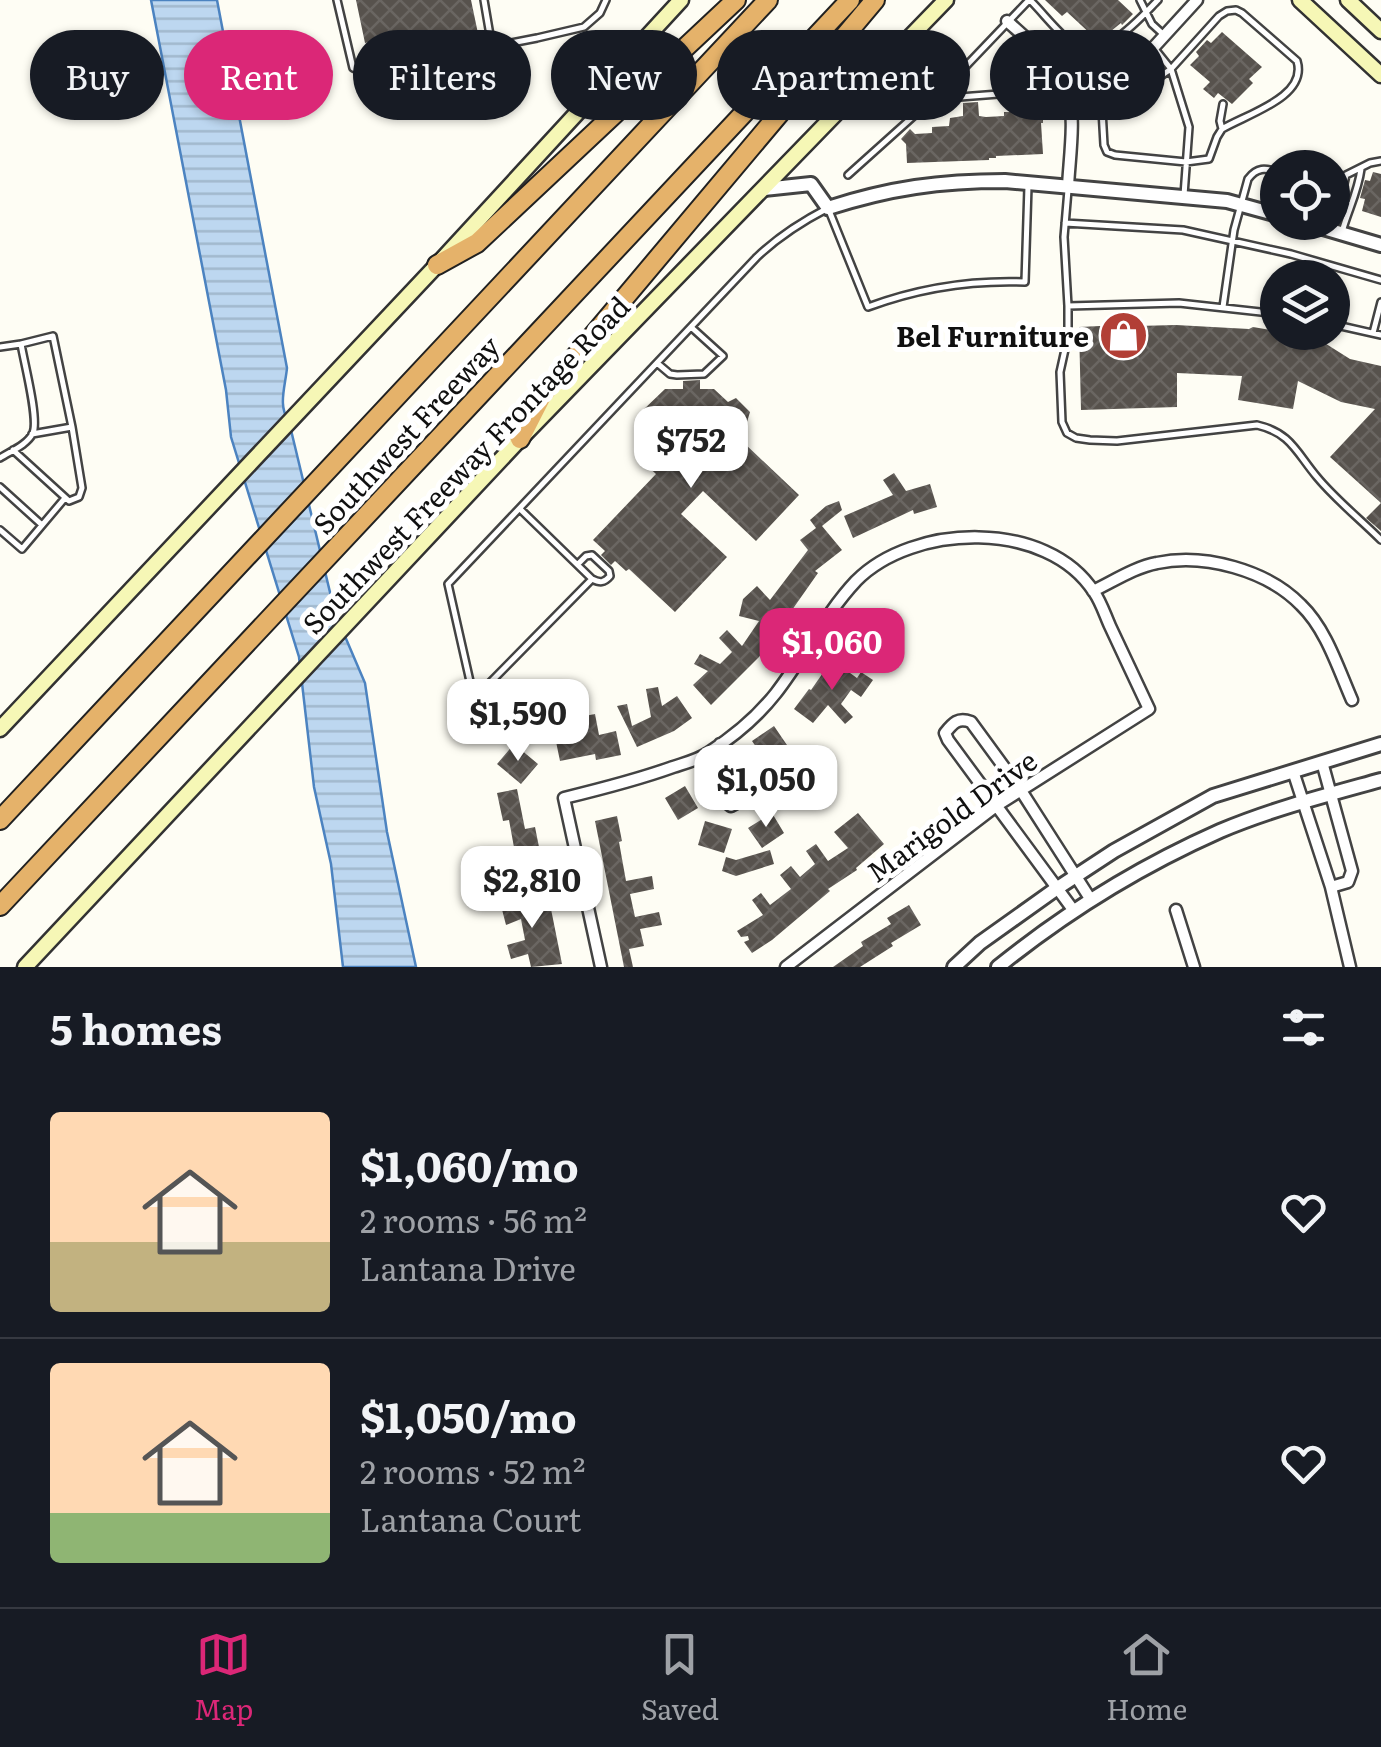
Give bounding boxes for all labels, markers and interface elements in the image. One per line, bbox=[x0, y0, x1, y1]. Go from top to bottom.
chip: Buy bbox=[30, 30, 164, 120]
chip: Rent bbox=[184, 30, 333, 120]
chip: Filters bbox=[353, 30, 531, 120]
chip: New bbox=[551, 30, 697, 120]
chip: Apartment bbox=[717, 30, 970, 120]
chip: House bbox=[990, 30, 1165, 120]
map controls bbox=[1260, 150, 1350, 350]
button: locate bbox=[1260, 150, 1350, 240]
button: layers bbox=[1260, 260, 1350, 350]
street label: Southwest Freeway Frontage Road bbox=[292, 285, 638, 643]
shop icon: Bel Furniture bbox=[1098, 309, 1150, 361]
place label: Bel Furniture bbox=[896, 314, 1089, 356]
street label: Southwest Freeway bbox=[302, 325, 509, 543]
pin: $752 bbox=[632, 406, 750, 491]
text: $752 bbox=[656, 414, 726, 462]
pin: $1,060 bbox=[751, 608, 913, 693]
text: $1,060 bbox=[782, 616, 882, 664]
pin: $1,590 bbox=[437, 679, 599, 764]
text: $1,590 bbox=[469, 687, 567, 735]
street label: Marigold Drive bbox=[857, 739, 1045, 891]
pin: $1,050 bbox=[685, 745, 847, 830]
text: $1,050 bbox=[716, 753, 816, 801]
pin: $2,810 bbox=[451, 846, 613, 931]
text: $2,810 bbox=[483, 854, 581, 902]
text: 5 homes bbox=[50, 996, 222, 1058]
icon: filters bbox=[1276, 1000, 1331, 1055]
text: $1,060/mo bbox=[360, 1133, 579, 1195]
icon: home bbox=[130, 1152, 250, 1272]
icon: heart bbox=[1276, 1185, 1331, 1240]
text: 2 rooms · 56 m² bbox=[360, 1195, 587, 1243]
text: Lantana Drive bbox=[360, 1243, 576, 1291]
text: $1,050/mo bbox=[360, 1384, 577, 1446]
icon: home bbox=[130, 1403, 250, 1523]
icon: heart bbox=[1276, 1436, 1331, 1491]
text: 2 rooms · 52 m² bbox=[360, 1446, 586, 1494]
text: Lantana Court bbox=[360, 1494, 581, 1542]
tab: Map bbox=[194, 1627, 253, 1729]
tab: Saved bbox=[641, 1627, 719, 1729]
tab: Home bbox=[1106, 1627, 1187, 1729]

